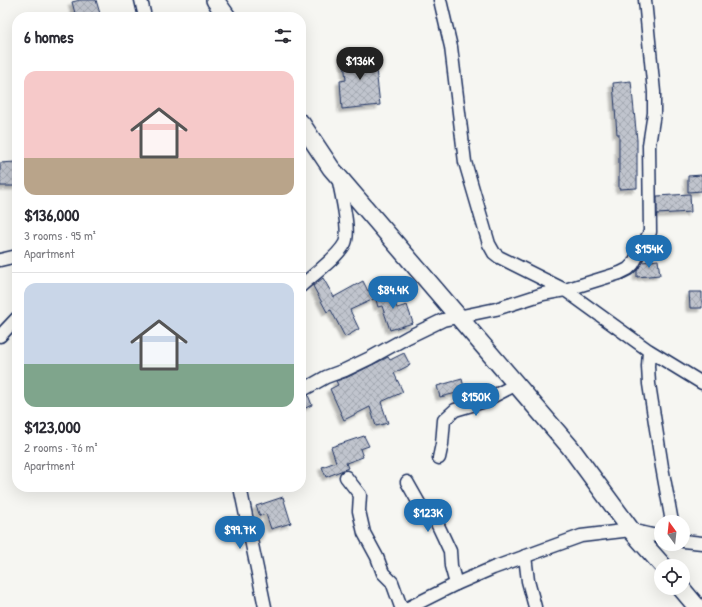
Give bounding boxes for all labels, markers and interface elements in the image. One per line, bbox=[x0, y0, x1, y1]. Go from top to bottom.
text: 6 homes bbox=[24, 25, 74, 48]
icon: filters bbox=[272, 25, 294, 47]
pin: $136K bbox=[332, 47, 388, 81]
text: $136K bbox=[345, 51, 375, 69]
icon: home bbox=[123, 97, 195, 169]
text: $136,000 bbox=[24, 203, 79, 226]
text: 3 rooms · 95 m² bbox=[24, 226, 96, 244]
pin: $154K bbox=[621, 235, 677, 269]
text: $154K bbox=[635, 239, 663, 257]
text: Apartment bbox=[24, 244, 75, 262]
pin: $84.4K bbox=[360, 276, 426, 310]
text: $84.4K bbox=[377, 280, 409, 298]
icon: home bbox=[123, 309, 195, 381]
pin: $150K bbox=[448, 383, 504, 417]
text: $150K bbox=[461, 387, 491, 405]
text: $123,000 bbox=[24, 415, 81, 438]
text: 2 rooms · 76 m² bbox=[24, 438, 97, 456]
text: Apartment bbox=[24, 456, 75, 474]
pin: $123K bbox=[400, 499, 456, 533]
text: $123K bbox=[413, 503, 443, 521]
north arrow bbox=[654, 515, 690, 551]
map controls bbox=[654, 515, 690, 595]
pin: $99.7K bbox=[207, 516, 273, 550]
text: $99.7K bbox=[224, 520, 256, 538]
button: locate bbox=[654, 559, 690, 595]

